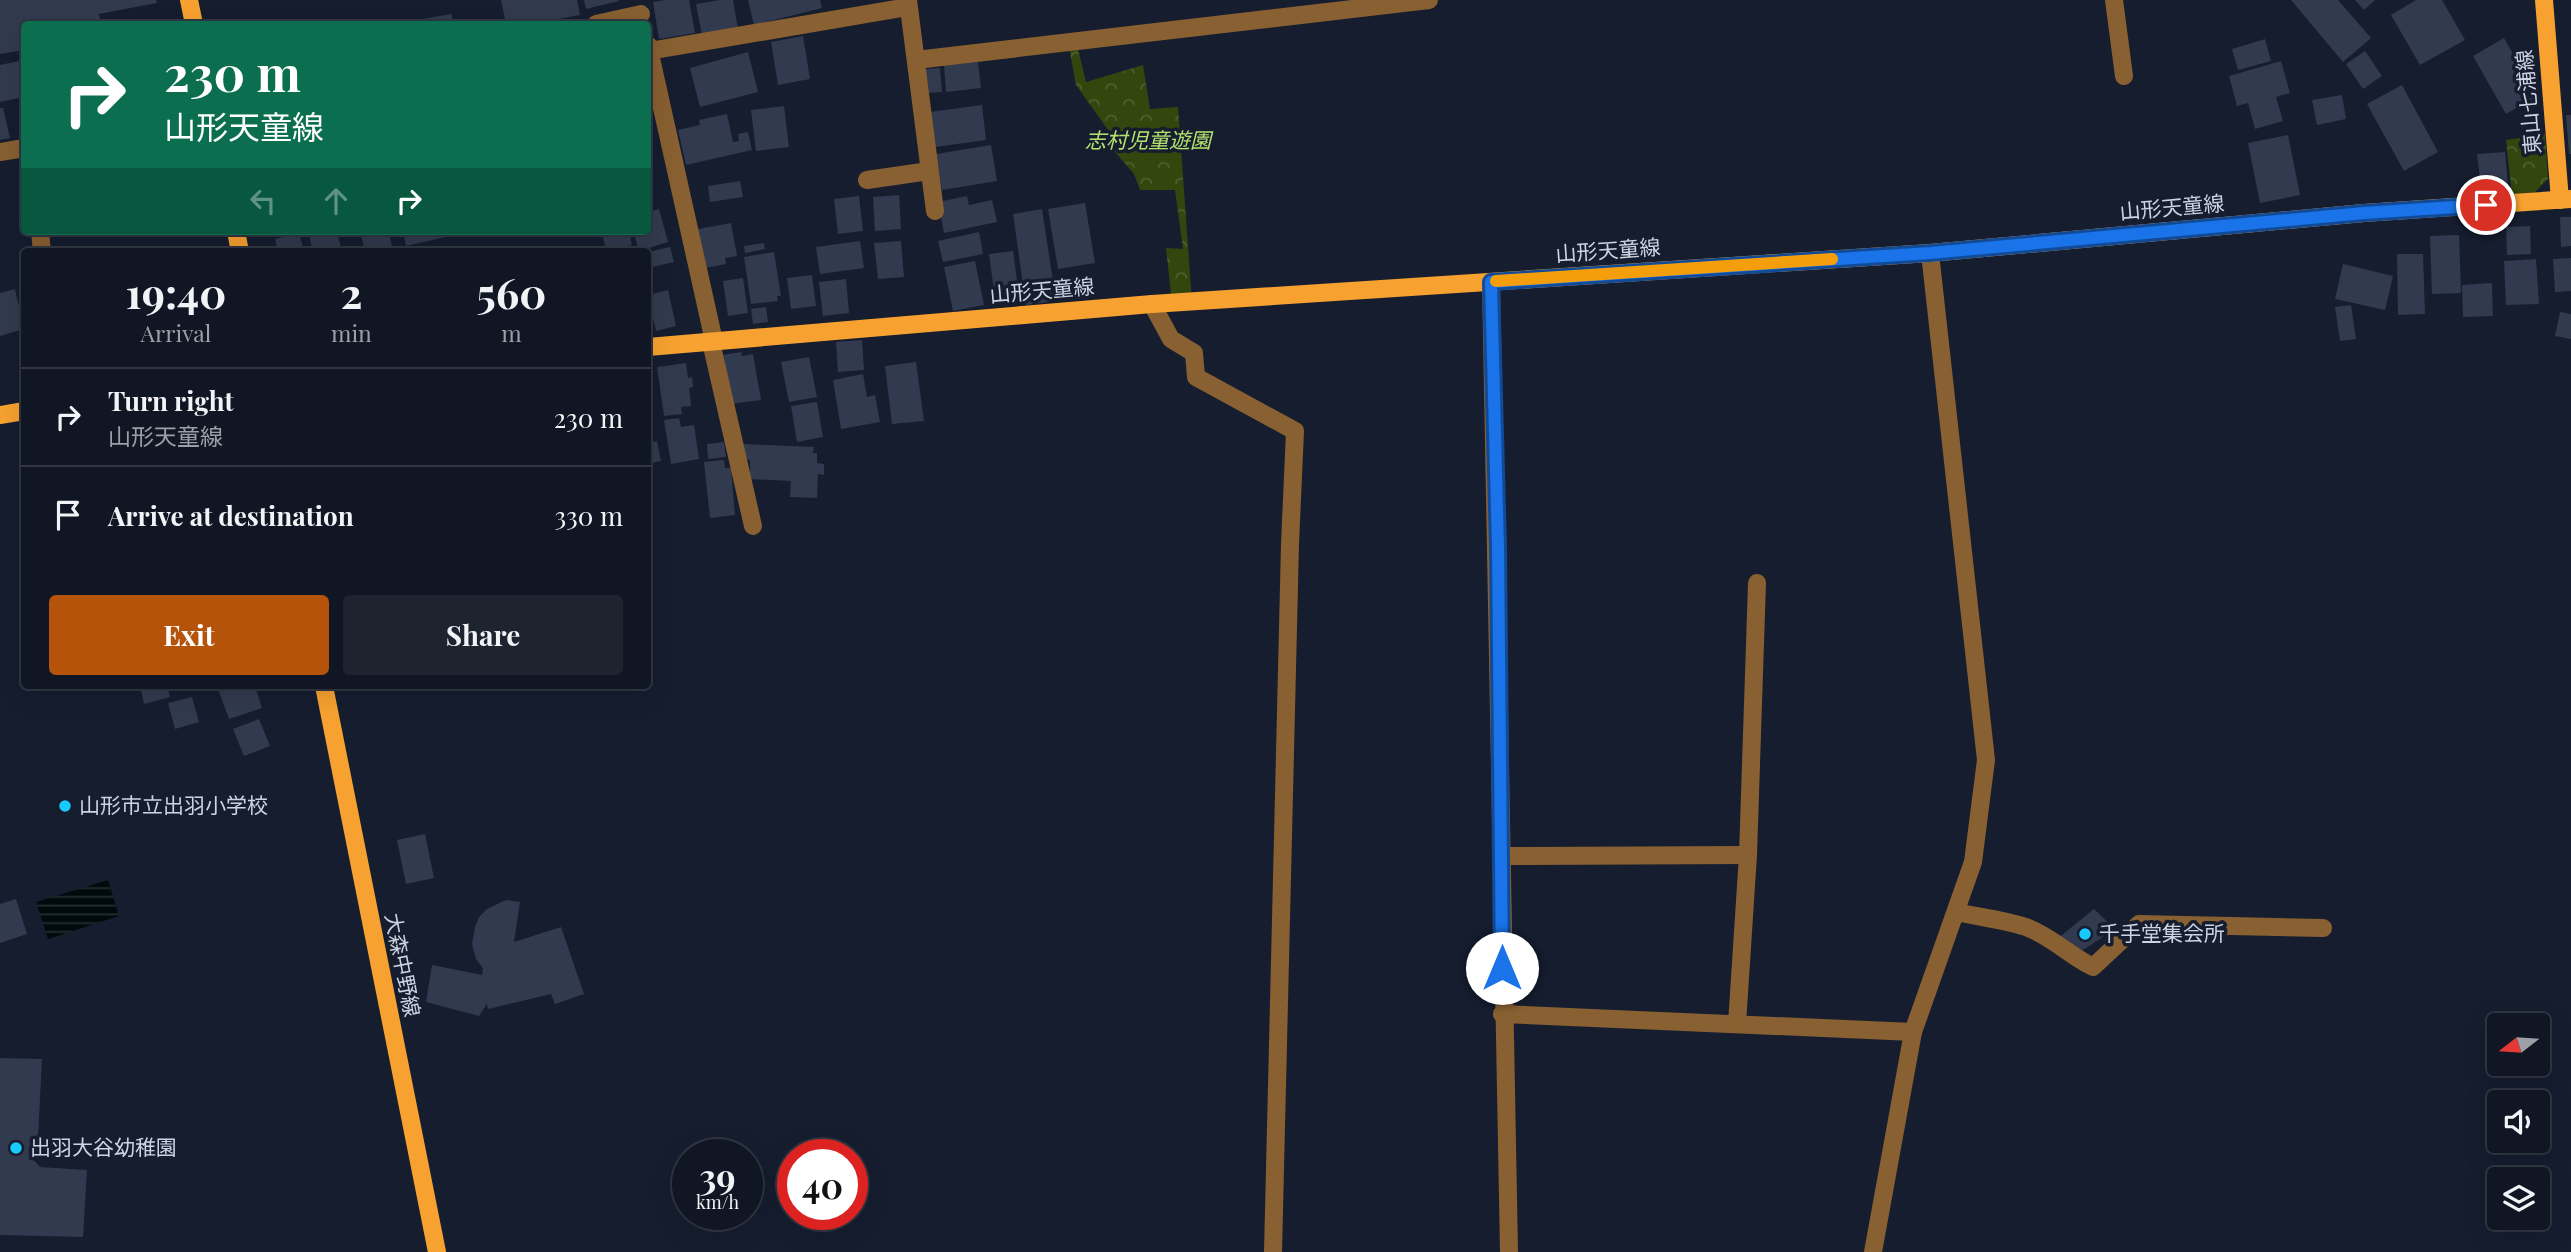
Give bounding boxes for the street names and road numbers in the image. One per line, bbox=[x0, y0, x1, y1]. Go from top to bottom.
street label: 東山七浦線 bbox=[2508, 49, 2546, 156]
street label: 山形天童線 bbox=[2118, 187, 2225, 225]
street label: 山形天童線 bbox=[1555, 231, 1661, 267]
street label: 山形天童線 bbox=[988, 270, 1095, 308]
street label: 大森中野線 bbox=[380, 910, 428, 1019]

